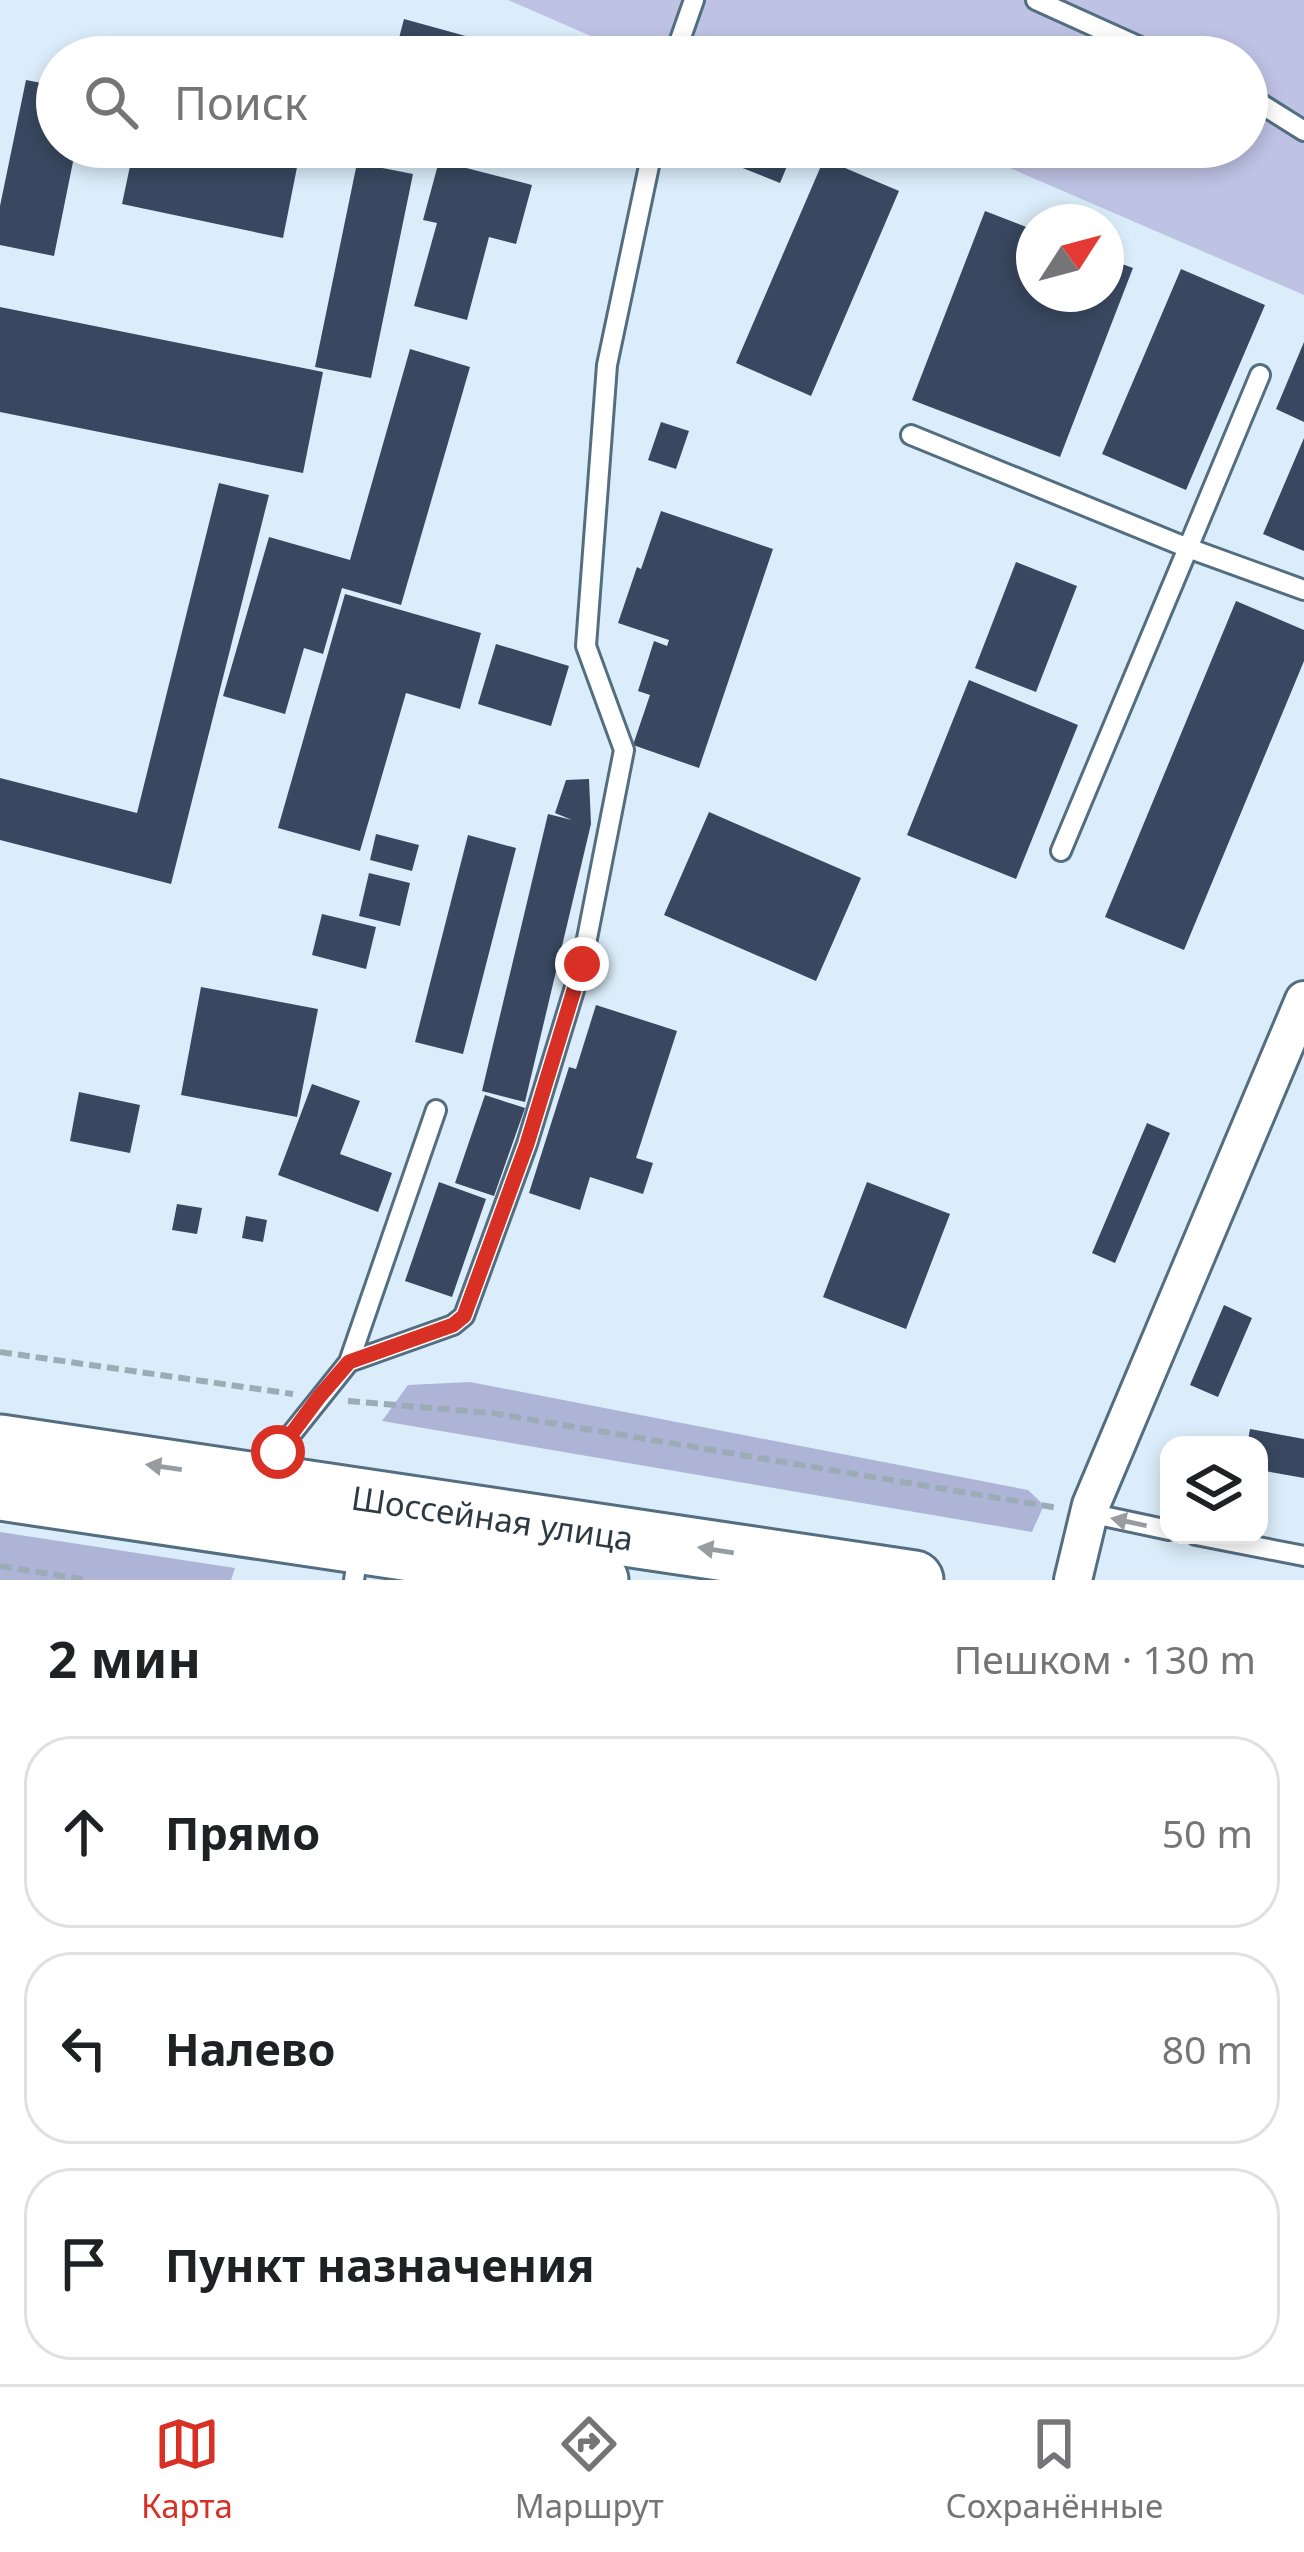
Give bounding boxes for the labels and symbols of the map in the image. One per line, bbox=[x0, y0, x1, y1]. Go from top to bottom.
north arrow bbox=[1016, 204, 1124, 312]
route end bbox=[555, 937, 609, 991]
route start bbox=[251, 1425, 305, 1479]
one-way arrow bbox=[145, 1457, 182, 1476]
street label: Шоссейная улица bbox=[349, 1474, 636, 1560]
one-way arrow bbox=[1109, 1512, 1147, 1531]
one-way arrow bbox=[697, 1540, 734, 1559]

